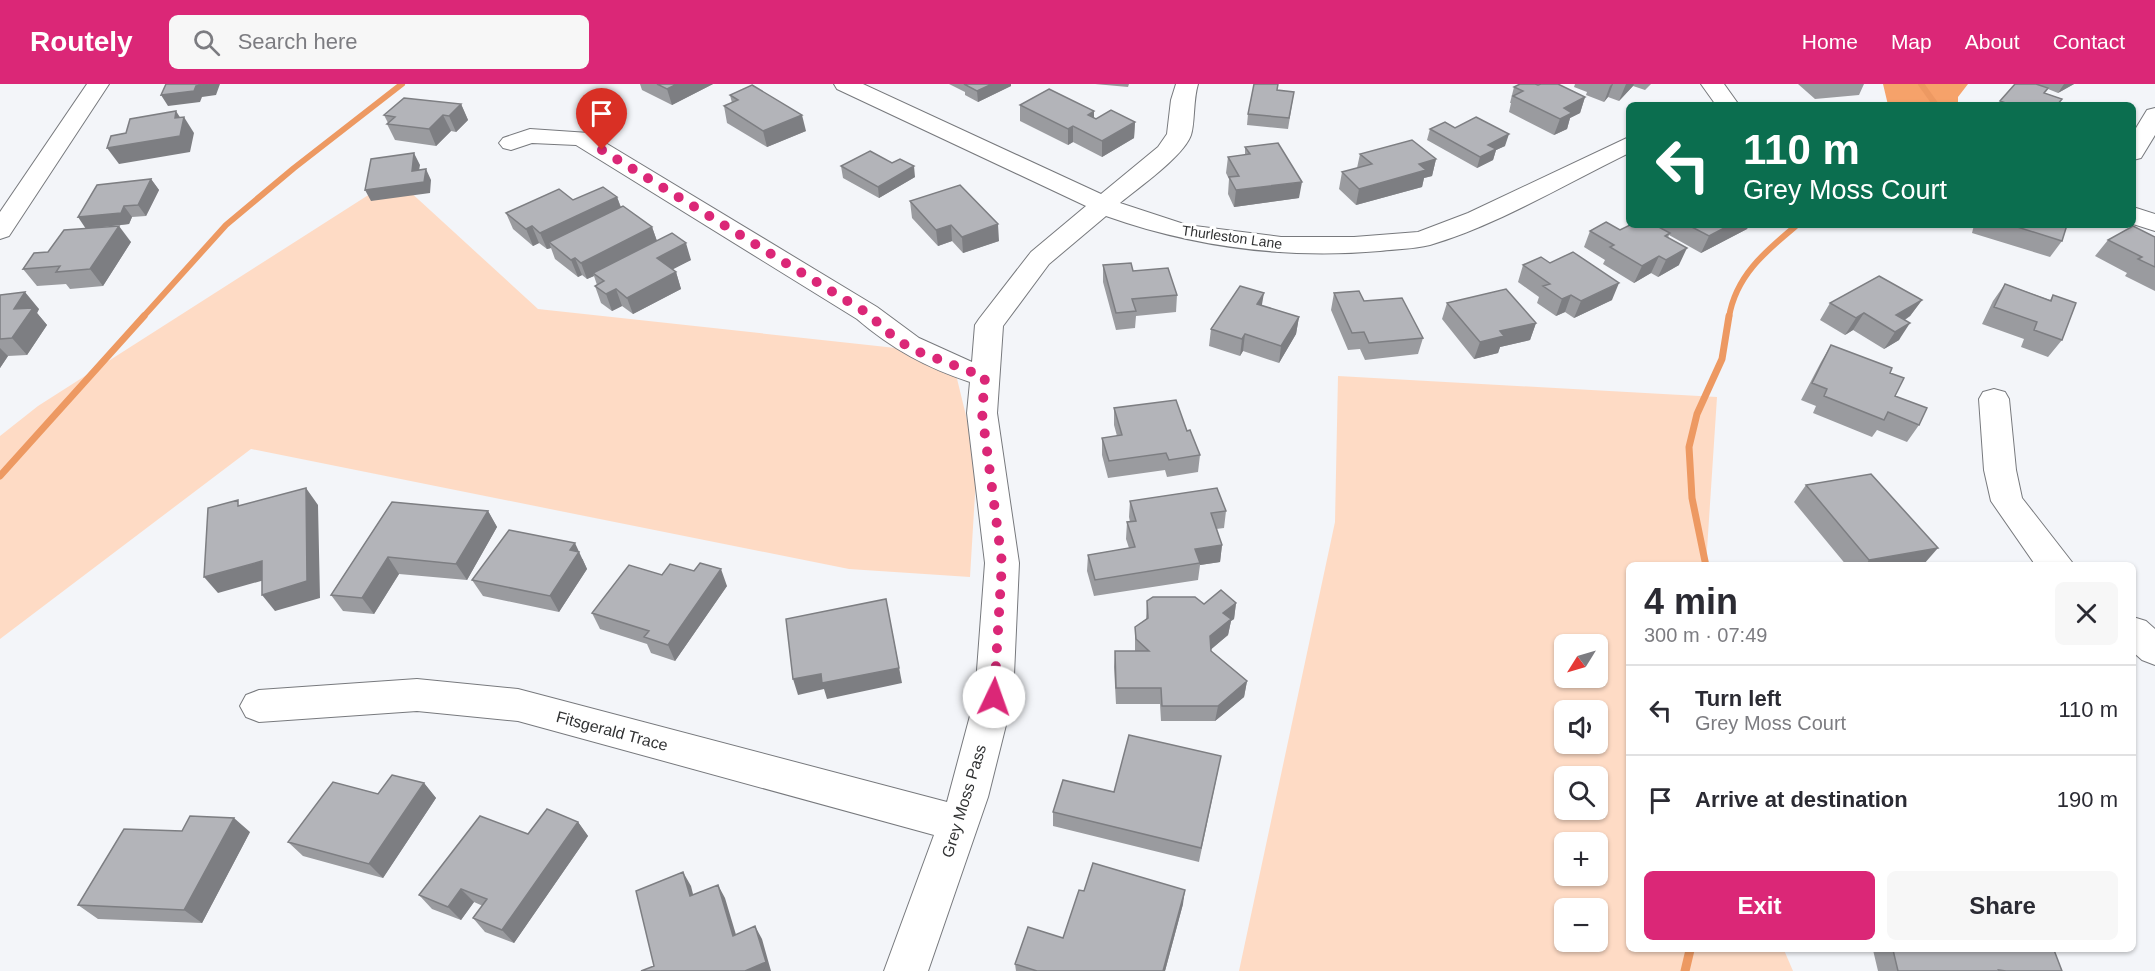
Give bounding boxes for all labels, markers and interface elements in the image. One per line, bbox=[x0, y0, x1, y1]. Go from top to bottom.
search box bbox=[169, 15, 589, 69]
text: Routely bbox=[30, 26, 133, 57]
icon: search bbox=[190, 26, 223, 59]
text: Search here bbox=[238, 29, 358, 54]
text: Home bbox=[1802, 30, 1858, 53]
text: Map bbox=[1891, 30, 1932, 53]
text: About bbox=[1965, 30, 2020, 53]
text: Contact bbox=[2053, 30, 2125, 53]
pin bbox=[576, 88, 627, 150]
icon: arrive bbox=[585, 97, 618, 130]
icon: left bbox=[1644, 126, 1722, 204]
text: 110 m bbox=[1743, 126, 1860, 173]
text: Grey Moss Court bbox=[1743, 175, 1947, 205]
street label: Thurleston Lane bbox=[1181, 222, 1283, 252]
text: 4 min bbox=[1644, 581, 1738, 622]
button: close bbox=[2055, 582, 2118, 645]
text: 300 m · 07:49 bbox=[1644, 624, 1767, 646]
north arrow bbox=[1554, 634, 1608, 688]
map controls bbox=[1554, 634, 1608, 952]
position arrow bbox=[962, 665, 1026, 729]
text: Turn left bbox=[1695, 686, 1781, 711]
icon: left bbox=[1644, 694, 1677, 727]
text: 110 m bbox=[2058, 697, 2118, 722]
button: sound bbox=[1554, 700, 1608, 754]
street label: Fitsgerald Trace bbox=[554, 708, 670, 754]
text: Grey Moss Court bbox=[1695, 712, 1846, 734]
street label: Grey Moss Pass bbox=[939, 742, 989, 860]
button: search bbox=[1554, 766, 1608, 820]
icon: arrive bbox=[1644, 784, 1677, 817]
text: Arrive at destination bbox=[1695, 787, 1908, 812]
text: 190 m bbox=[2057, 787, 2118, 812]
button: + bbox=[1554, 832, 1608, 886]
button: Exit bbox=[1644, 871, 1875, 940]
button: Share bbox=[1887, 871, 2118, 940]
button: − bbox=[1554, 898, 1608, 952]

